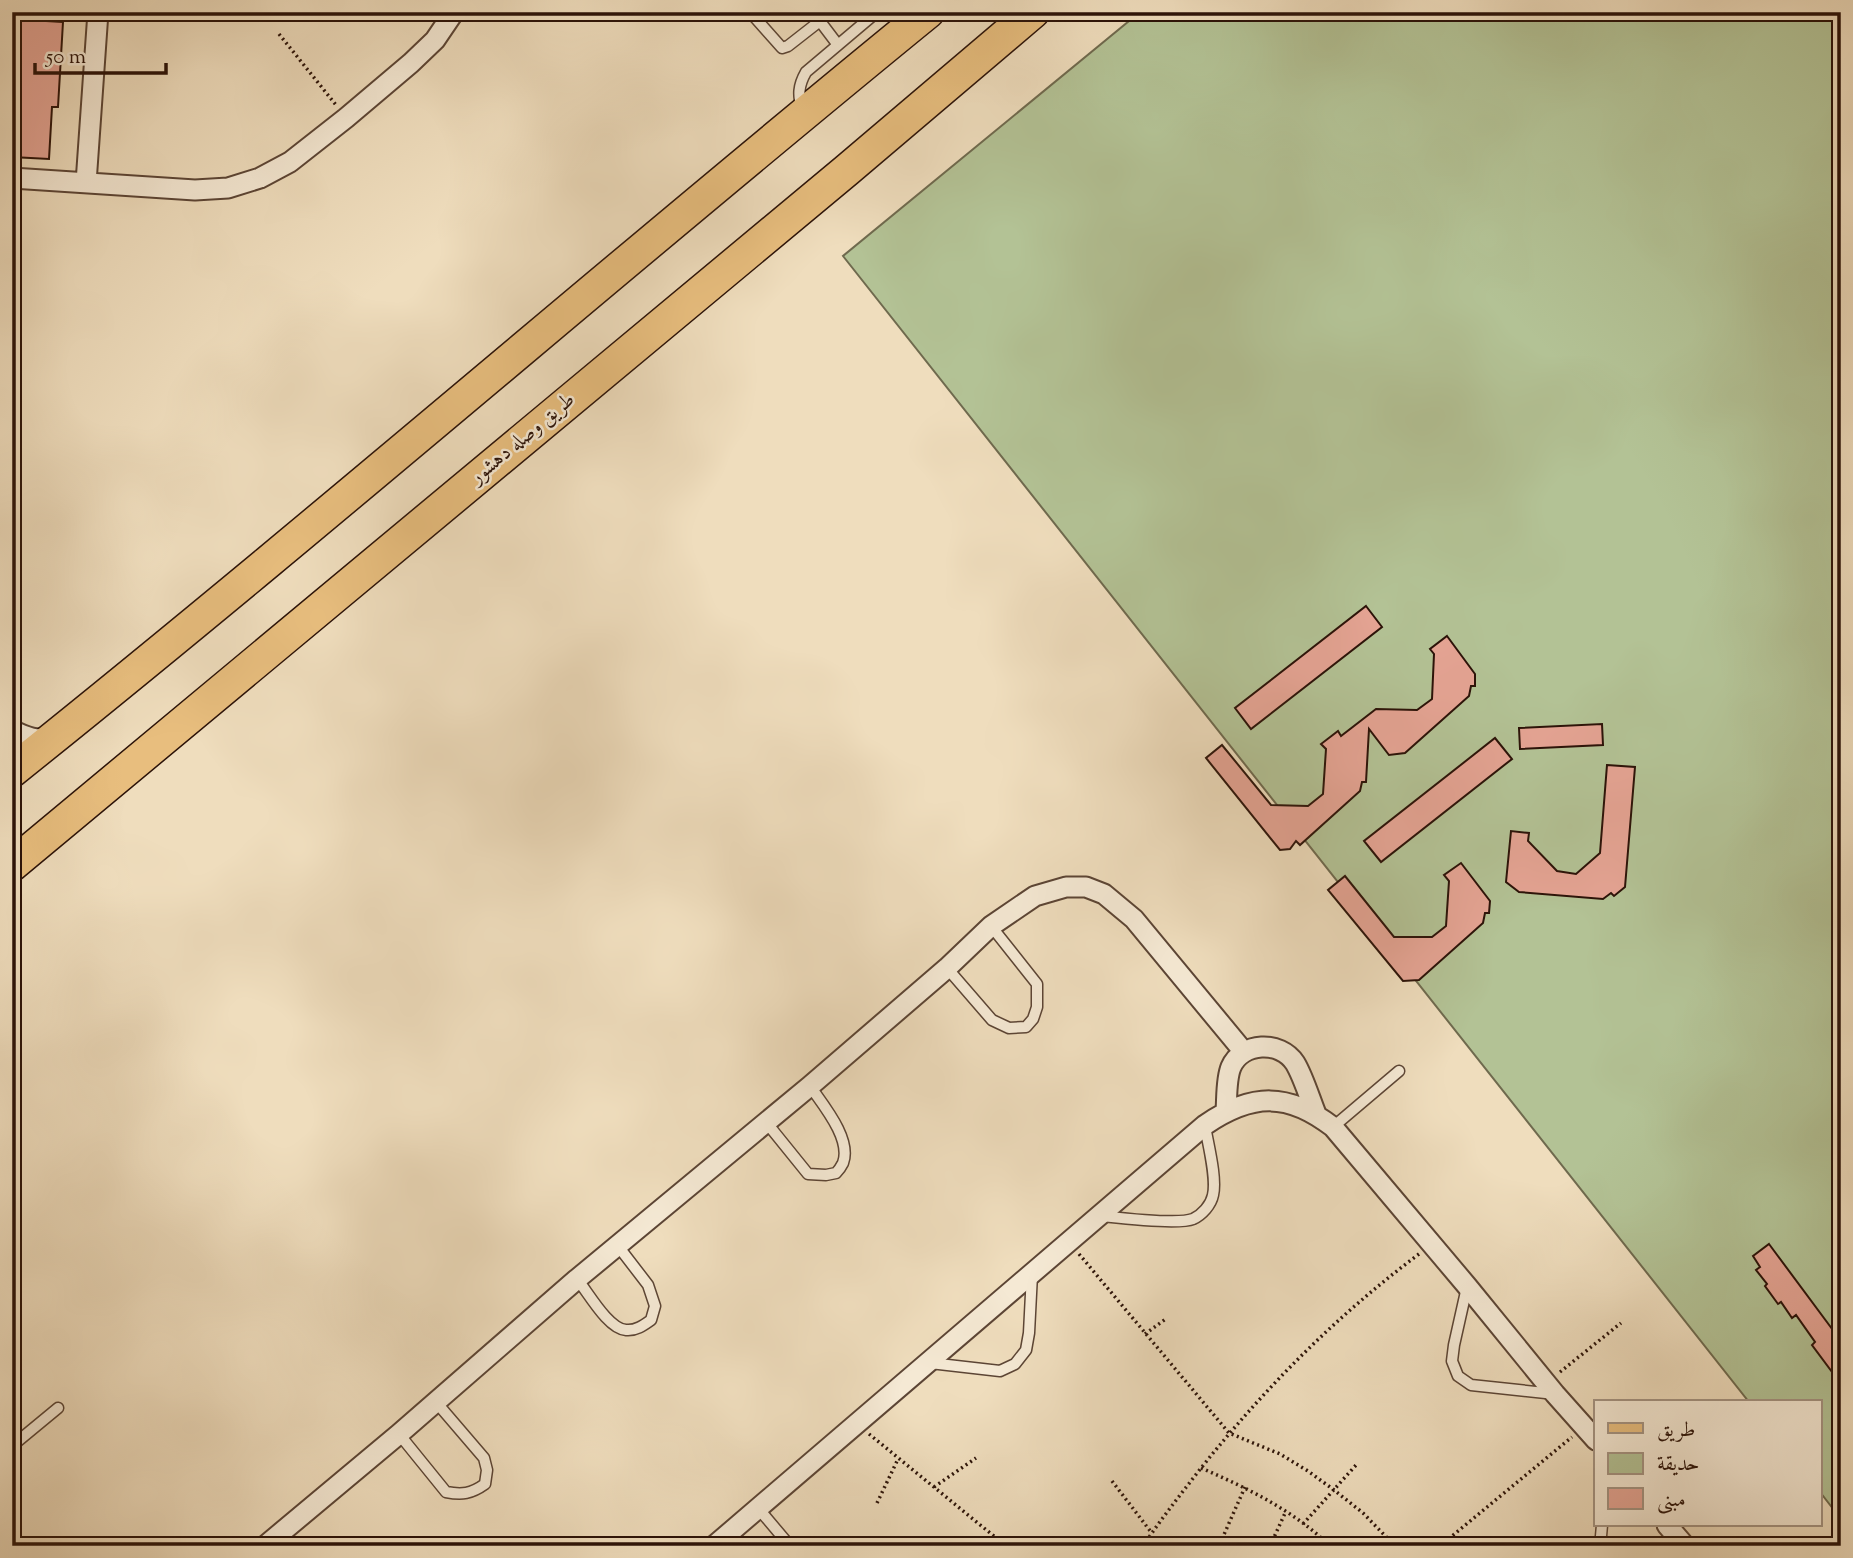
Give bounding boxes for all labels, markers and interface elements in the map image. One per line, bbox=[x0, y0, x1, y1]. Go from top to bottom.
scale bar bbox=[35, 32, 166, 76]
text: 50 m bbox=[45, 43, 86, 73]
street label: طريق وصله دهشور bbox=[462, 386, 582, 493]
legend bbox=[1594, 1400, 1822, 1526]
text: طريق bbox=[1657, 1416, 1695, 1446]
text: حديقة bbox=[1657, 1450, 1700, 1480]
text: مبنى bbox=[1657, 1486, 1686, 1516]

